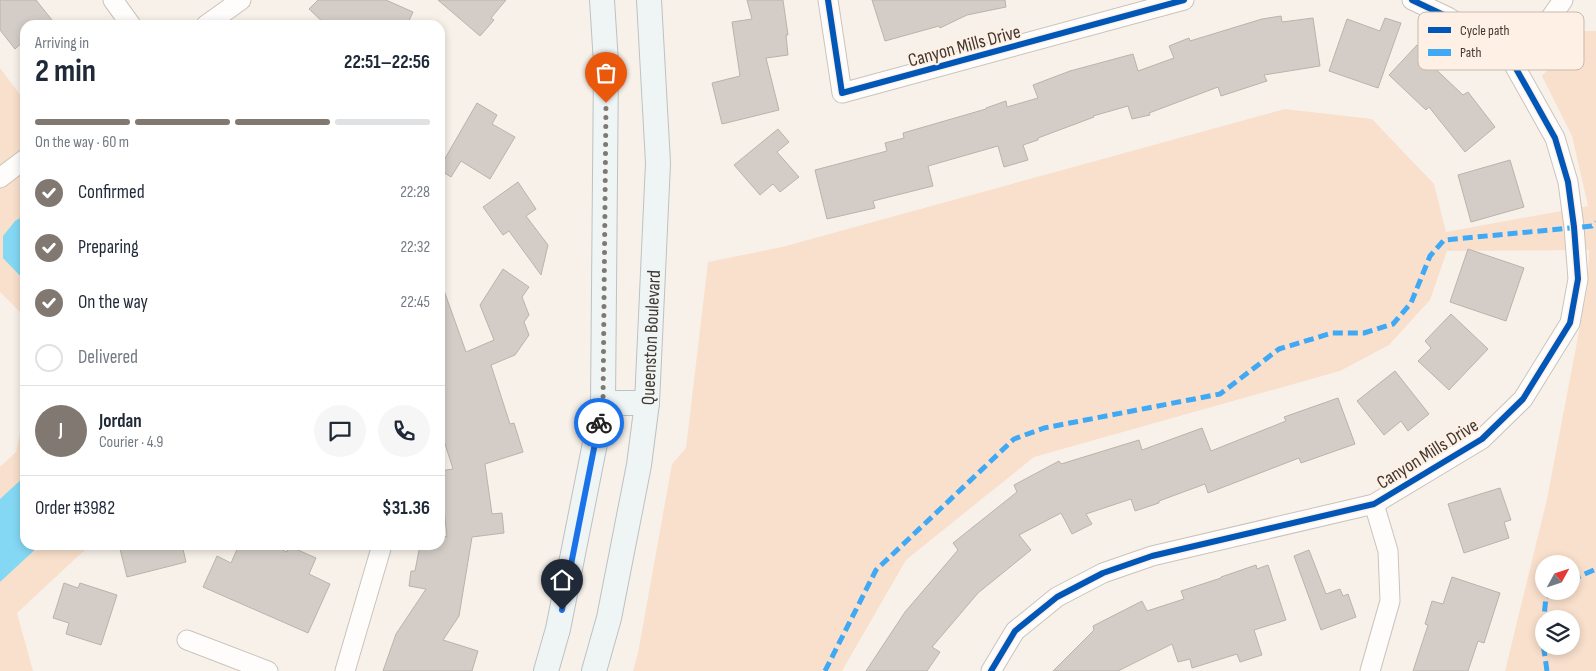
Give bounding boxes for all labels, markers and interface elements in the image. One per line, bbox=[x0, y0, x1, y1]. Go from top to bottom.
legend bbox=[1418, 12, 1584, 70]
street label: Canyon Mills Drive bbox=[906, 20, 1023, 72]
text: Cycle path bbox=[1460, 22, 1510, 39]
text: Arriving in bbox=[35, 34, 89, 53]
text: Path bbox=[1460, 44, 1481, 61]
text: 22:51–22:56 bbox=[344, 51, 430, 74]
text: 2 min bbox=[35, 52, 96, 91]
pin bbox=[585, 52, 627, 103]
icon: bag bbox=[592, 59, 620, 87]
text: On the way · 60 m bbox=[35, 133, 129, 152]
icon: check bbox=[35, 179, 63, 207]
text: Confirmed bbox=[78, 181, 145, 204]
text: 22:28 bbox=[400, 183, 430, 202]
icon: check bbox=[35, 234, 63, 262]
text: Preparing bbox=[78, 236, 139, 259]
text: 22:32 bbox=[400, 238, 430, 257]
street label: Queenston Boulevard bbox=[637, 270, 666, 406]
icon: check bbox=[35, 289, 63, 317]
text: On the way bbox=[78, 291, 148, 314]
text: 22:45 bbox=[401, 293, 430, 312]
text: Delivered bbox=[78, 346, 138, 369]
courier bbox=[574, 398, 624, 448]
button: chat bbox=[314, 405, 366, 457]
button: phone bbox=[378, 405, 430, 457]
icon: bike bbox=[585, 409, 613, 437]
text: Jordan bbox=[99, 410, 142, 433]
street label: Canyon Mills Drive bbox=[1373, 414, 1483, 495]
text: J bbox=[59, 419, 63, 442]
text: Courier · 4.9 bbox=[99, 433, 163, 452]
text: Order #3982 bbox=[35, 497, 115, 520]
text: $31.36 bbox=[382, 497, 430, 520]
north arrow bbox=[1535, 555, 1580, 600]
map controls bbox=[1535, 555, 1580, 655]
pin bbox=[541, 559, 583, 610]
icon: home bbox=[548, 566, 576, 594]
button: layers bbox=[1535, 610, 1580, 655]

